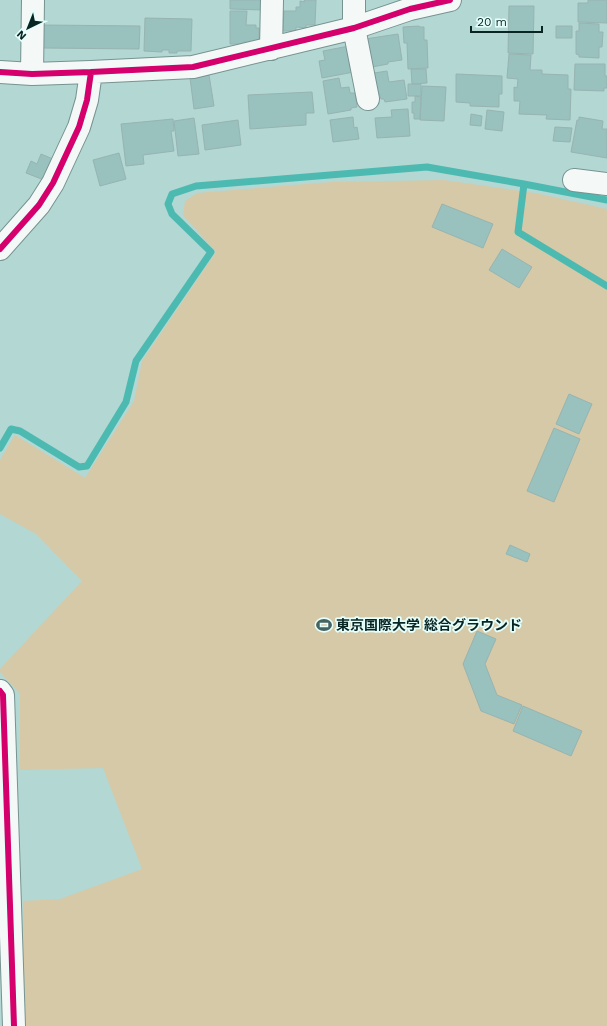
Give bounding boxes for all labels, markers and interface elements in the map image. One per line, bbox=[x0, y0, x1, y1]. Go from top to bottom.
north arrow bbox=[8, 8, 48, 48]
scale bar bbox=[471, 8, 542, 34]
text: 20 m bbox=[477, 15, 507, 29]
text: N bbox=[14, 27, 29, 42]
sports icon: 東京国際大学 総合グラウンド bbox=[315, 616, 333, 634]
place label: 東京国際大学 総合グラウンド bbox=[336, 617, 522, 633]

